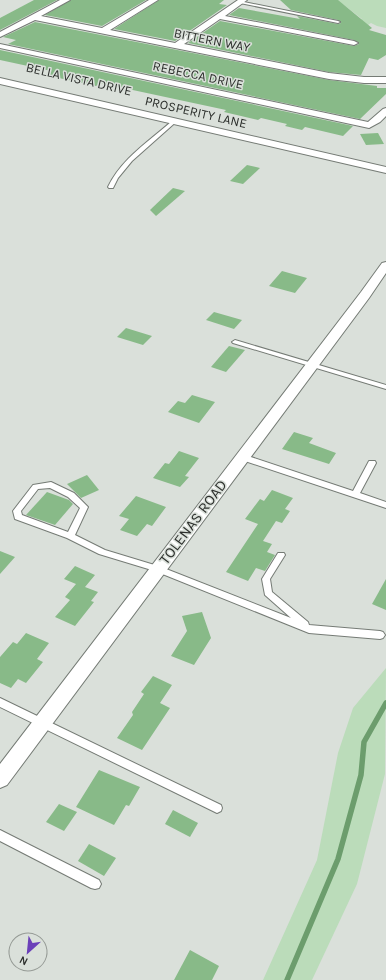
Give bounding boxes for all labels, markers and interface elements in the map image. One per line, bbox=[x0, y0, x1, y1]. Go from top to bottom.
street label: BITTERN WAY bbox=[173, 25, 251, 55]
street label: REBECCA DRIVE bbox=[151, 58, 245, 92]
street label: BELLA VISTA DRIVE bbox=[25, 60, 133, 98]
street label: PROSPERITY LANE bbox=[144, 93, 248, 131]
street label: TOLENAS ROAD bbox=[155, 476, 231, 568]
north arrow bbox=[8, 932, 48, 972]
text: N bbox=[17, 953, 30, 968]

